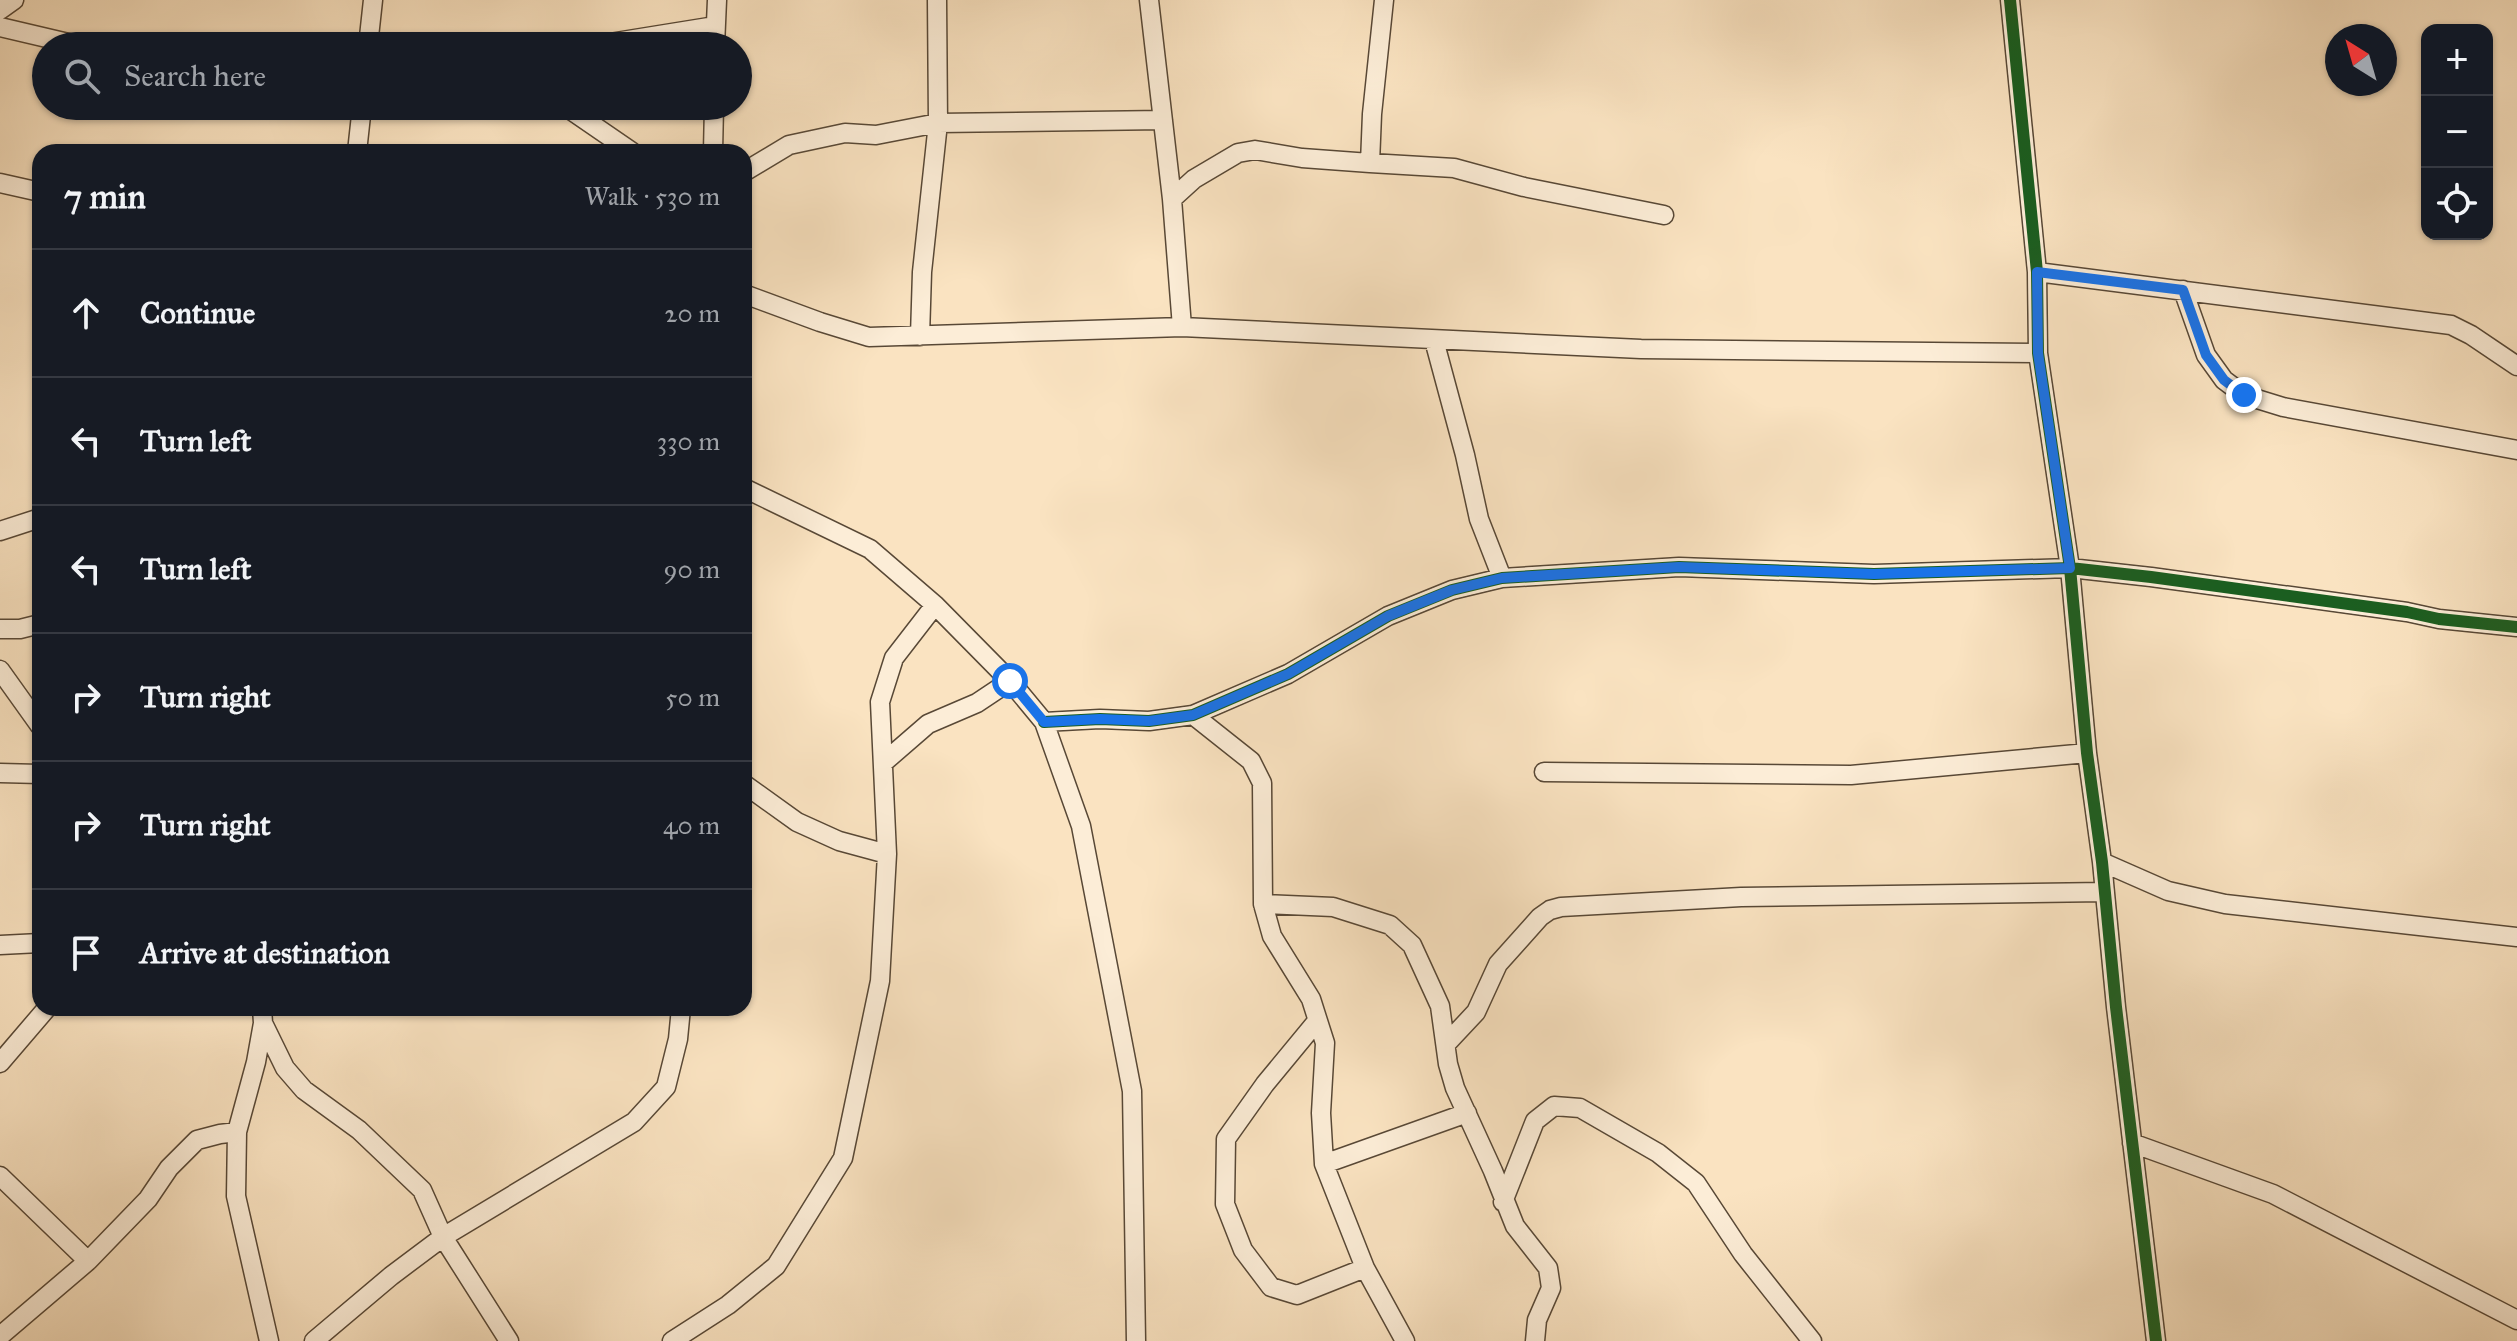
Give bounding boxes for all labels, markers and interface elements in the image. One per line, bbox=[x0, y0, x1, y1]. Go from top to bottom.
north arrow bbox=[2325, 24, 2397, 96]
map controls bbox=[2421, 24, 2493, 240]
button: + bbox=[2421, 24, 2493, 96]
search box bbox=[32, 32, 752, 120]
icon: search bbox=[60, 54, 104, 98]
text: Search here bbox=[124, 58, 266, 94]
button: − bbox=[2421, 96, 2493, 168]
button: locate bbox=[2421, 168, 2493, 240]
text: 7 min bbox=[64, 176, 146, 217]
text: Walk · 530 m bbox=[585, 180, 720, 212]
icon: ahead bbox=[64, 291, 108, 335]
text: Continue bbox=[140, 295, 255, 331]
text: 20 m bbox=[665, 297, 720, 329]
route end bbox=[2226, 377, 2262, 413]
icon: left bbox=[64, 419, 108, 463]
text: Turn left bbox=[140, 423, 251, 459]
text: 330 m bbox=[657, 425, 720, 457]
icon: left bbox=[64, 547, 108, 591]
text: Turn left bbox=[140, 551, 251, 587]
text: 90 m bbox=[663, 553, 720, 585]
route start bbox=[992, 663, 1028, 699]
icon: right bbox=[64, 675, 108, 719]
text: Turn right bbox=[140, 679, 271, 715]
text: 50 m bbox=[665, 681, 720, 713]
icon: right bbox=[64, 803, 108, 847]
text: Turn right bbox=[140, 807, 271, 843]
text: 40 m bbox=[663, 809, 720, 841]
icon: arrive bbox=[64, 931, 108, 975]
text: Arrive at destination bbox=[140, 935, 390, 971]

